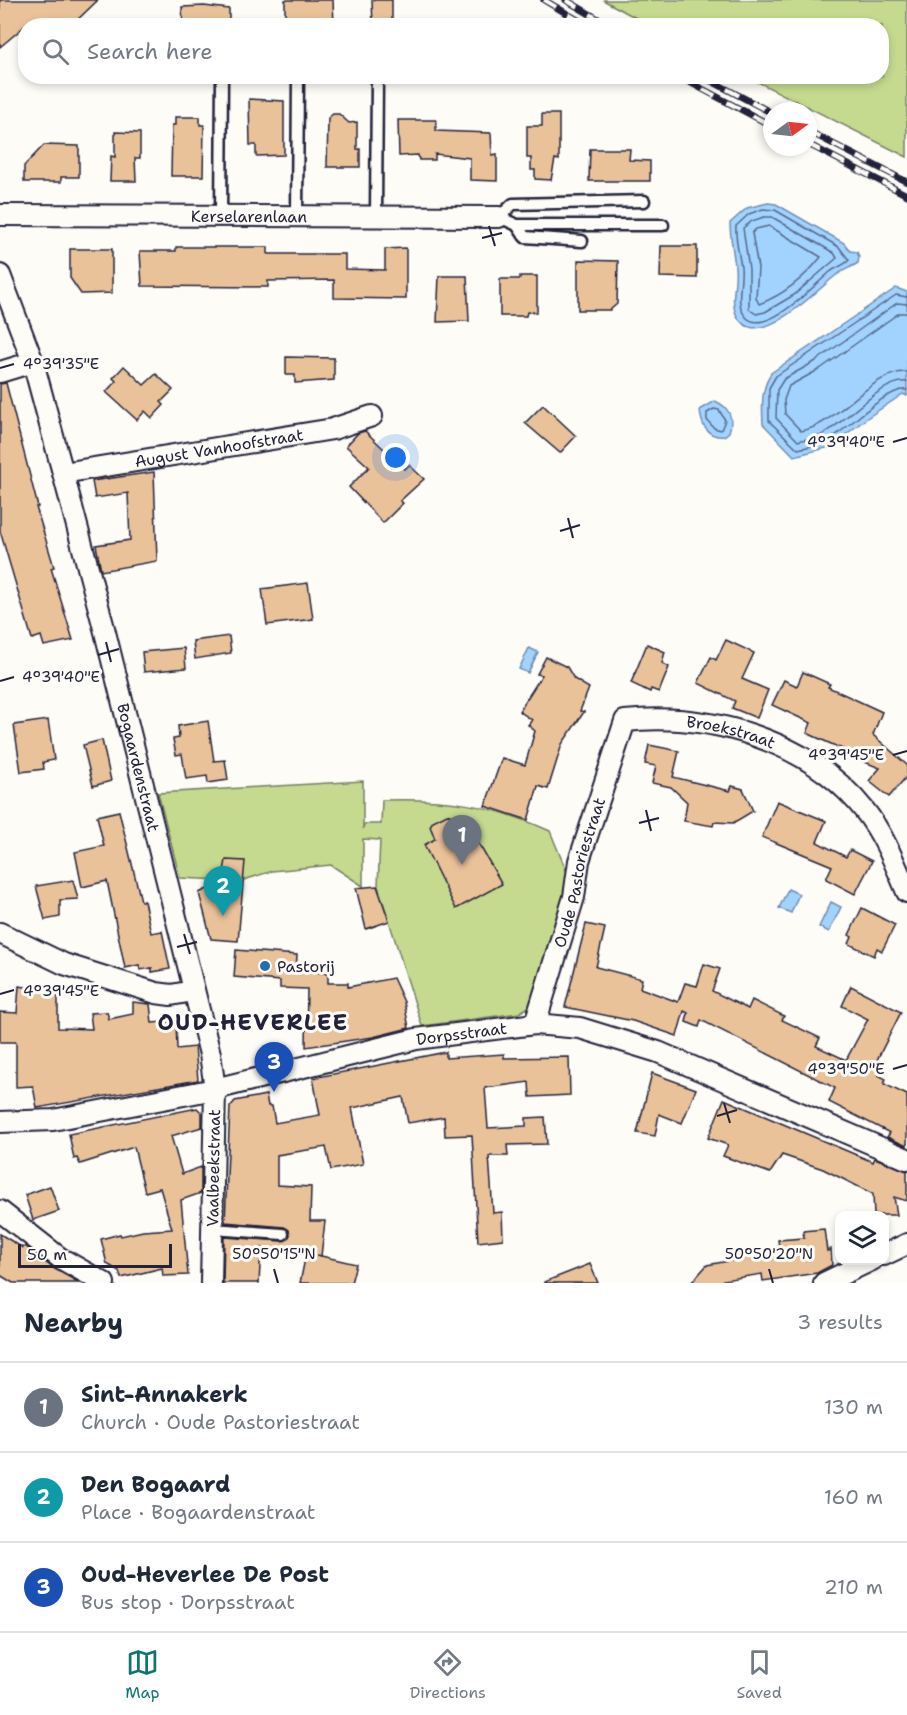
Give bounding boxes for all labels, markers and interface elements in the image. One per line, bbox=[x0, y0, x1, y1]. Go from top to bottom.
search box bbox=[18, 18, 889, 84]
icon: search bbox=[39, 35, 72, 68]
text: Search here bbox=[87, 37, 213, 66]
north arrow bbox=[763, 102, 817, 156]
street label: Kerselarenlaan bbox=[191, 206, 307, 227]
text: 4°39'35"E bbox=[23, 354, 99, 374]
street label: August Vanhoofstraat bbox=[133, 424, 305, 472]
text: 4°39'40"E bbox=[807, 432, 885, 452]
your location bbox=[381, 443, 410, 472]
text: 4°39'40"E bbox=[22, 667, 100, 687]
street label: Bogaardenstraat bbox=[112, 701, 164, 834]
street label: Broekstraat bbox=[685, 711, 779, 754]
text: 4°39'45"E bbox=[808, 745, 884, 765]
street label: Oude Pastoriestraat bbox=[549, 795, 610, 950]
pin: 1 bbox=[442, 816, 482, 865]
pin: 2 bbox=[204, 866, 242, 916]
place label: Pastorij bbox=[277, 956, 335, 977]
marker: Pastorij bbox=[258, 959, 272, 973]
text: 4°39'45"E bbox=[23, 981, 99, 1001]
district label: OUD-HEVERLEE bbox=[157, 1008, 349, 1037]
street label: Dorpsstraat bbox=[415, 1018, 508, 1050]
pin: 3 bbox=[254, 1042, 294, 1092]
text: 4°39'50"E bbox=[807, 1059, 885, 1079]
street label: Vaalbeekstraat bbox=[202, 1109, 225, 1227]
map controls bbox=[835, 1211, 889, 1265]
button: layers bbox=[835, 1211, 889, 1265]
scale bar bbox=[18, 1241, 172, 1268]
text: 50 m bbox=[27, 1244, 67, 1265]
text: 50°50'15"N bbox=[232, 1244, 316, 1264]
text: 50°50'20"N bbox=[725, 1244, 813, 1264]
text: Nearby bbox=[24, 1305, 123, 1340]
text: 3 results bbox=[797, 1309, 883, 1335]
text: Sint-Annakerk bbox=[81, 1380, 248, 1409]
text: 1 bbox=[39, 1394, 48, 1420]
text: 130 m bbox=[824, 1394, 883, 1420]
text: Church · Oude Pastoriestraat bbox=[81, 1409, 360, 1435]
text: Den Bogaard bbox=[81, 1470, 230, 1499]
text: 2 bbox=[37, 1484, 51, 1510]
text: 160 m bbox=[824, 1484, 883, 1510]
text: Place · Bogaardenstraat bbox=[81, 1499, 316, 1525]
text: Oud-Heverlee De Post bbox=[81, 1560, 329, 1589]
text: 3 bbox=[37, 1574, 51, 1600]
text: 210 m bbox=[824, 1574, 883, 1600]
text: Bus stop · Dorpsstraat bbox=[81, 1589, 295, 1615]
tab: Map bbox=[125, 1646, 159, 1703]
tab: Directions bbox=[410, 1646, 486, 1703]
tab: Saved bbox=[736, 1646, 782, 1703]

